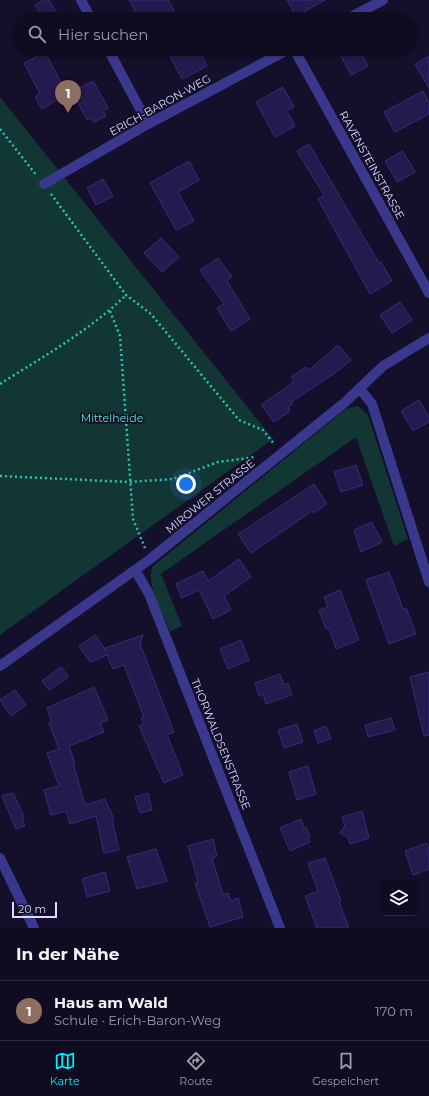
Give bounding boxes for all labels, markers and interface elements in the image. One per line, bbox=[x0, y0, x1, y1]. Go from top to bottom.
search box bbox=[12, 12, 417, 56]
icon: search bbox=[26, 23, 48, 45]
text: Hier suchen bbox=[58, 25, 148, 44]
street label: ERICH-BARON-WEG bbox=[107, 71, 213, 139]
pin: 1 bbox=[55, 80, 81, 113]
street label: RAVENSTEINSTRASSE bbox=[336, 108, 408, 222]
park label: Mittelheide bbox=[81, 411, 144, 425]
street label: MIROWER STRASSE bbox=[163, 456, 257, 536]
your location bbox=[176, 474, 196, 494]
street label: THORWALDSENSTRASSE bbox=[188, 676, 254, 812]
map controls bbox=[381, 880, 417, 916]
button: layers bbox=[381, 880, 417, 916]
scale bar bbox=[12, 900, 57, 919]
text: 20 m bbox=[18, 902, 46, 916]
text: In der Nähe bbox=[16, 944, 120, 964]
text: Haus am Wald bbox=[54, 993, 168, 1012]
text: 1 bbox=[26, 1003, 32, 1019]
text: 170 m bbox=[375, 1003, 413, 1019]
text: Schule · Erich-Baron-Weg bbox=[54, 1012, 221, 1028]
tab: Karte bbox=[50, 1050, 80, 1088]
tab: Route bbox=[179, 1050, 212, 1088]
tab: Gespeichert bbox=[312, 1050, 379, 1088]

